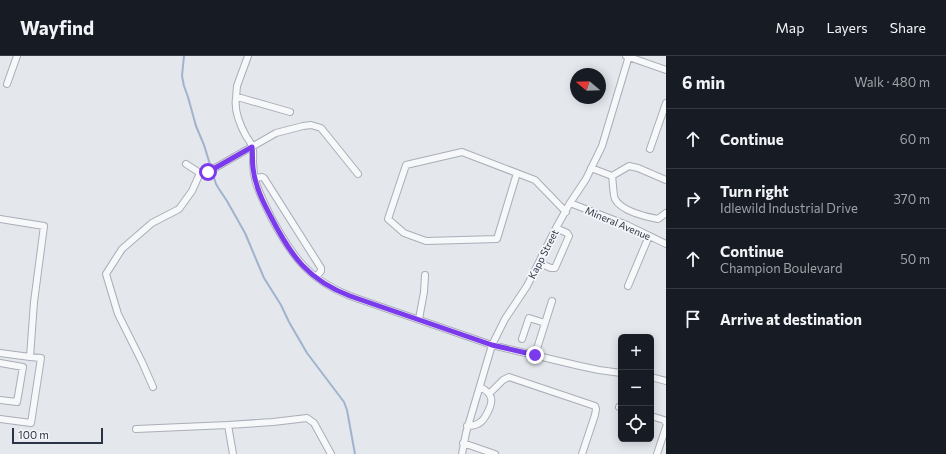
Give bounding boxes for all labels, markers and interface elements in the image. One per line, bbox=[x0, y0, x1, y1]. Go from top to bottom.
text: Wayfind bbox=[20, 16, 94, 39]
text: Map bbox=[776, 19, 804, 36]
text: Layers bbox=[826, 19, 868, 36]
text: Share bbox=[890, 19, 926, 36]
north arrow bbox=[570, 68, 606, 104]
text: 6 min bbox=[682, 72, 725, 93]
text: Walk · 480 m bbox=[854, 74, 930, 90]
icon: ahead bbox=[682, 128, 704, 150]
text: Continue bbox=[720, 130, 784, 148]
text: 60 m bbox=[900, 131, 930, 147]
route start bbox=[199, 163, 217, 181]
text: Turn right bbox=[720, 182, 789, 200]
icon: right bbox=[682, 188, 704, 210]
text: 370 m bbox=[893, 191, 930, 207]
text: Idlewild Industrial Drive bbox=[720, 200, 858, 216]
street label: Mineral Avenue bbox=[583, 204, 653, 242]
street label: Kapp Street bbox=[525, 227, 561, 281]
text: Continue bbox=[720, 242, 784, 260]
icon: ahead bbox=[682, 248, 704, 270]
text: 50 m bbox=[900, 251, 930, 267]
text: Champion Boulevard bbox=[720, 260, 842, 276]
icon: arrive bbox=[682, 308, 704, 330]
text: Arrive at destination bbox=[720, 310, 862, 328]
map controls bbox=[618, 334, 654, 442]
button: + bbox=[618, 334, 654, 370]
route end bbox=[526, 346, 544, 364]
button: − bbox=[618, 370, 654, 406]
button: locate bbox=[618, 406, 654, 442]
scale bar bbox=[12, 426, 103, 445]
text: 100 m bbox=[18, 428, 49, 441]

